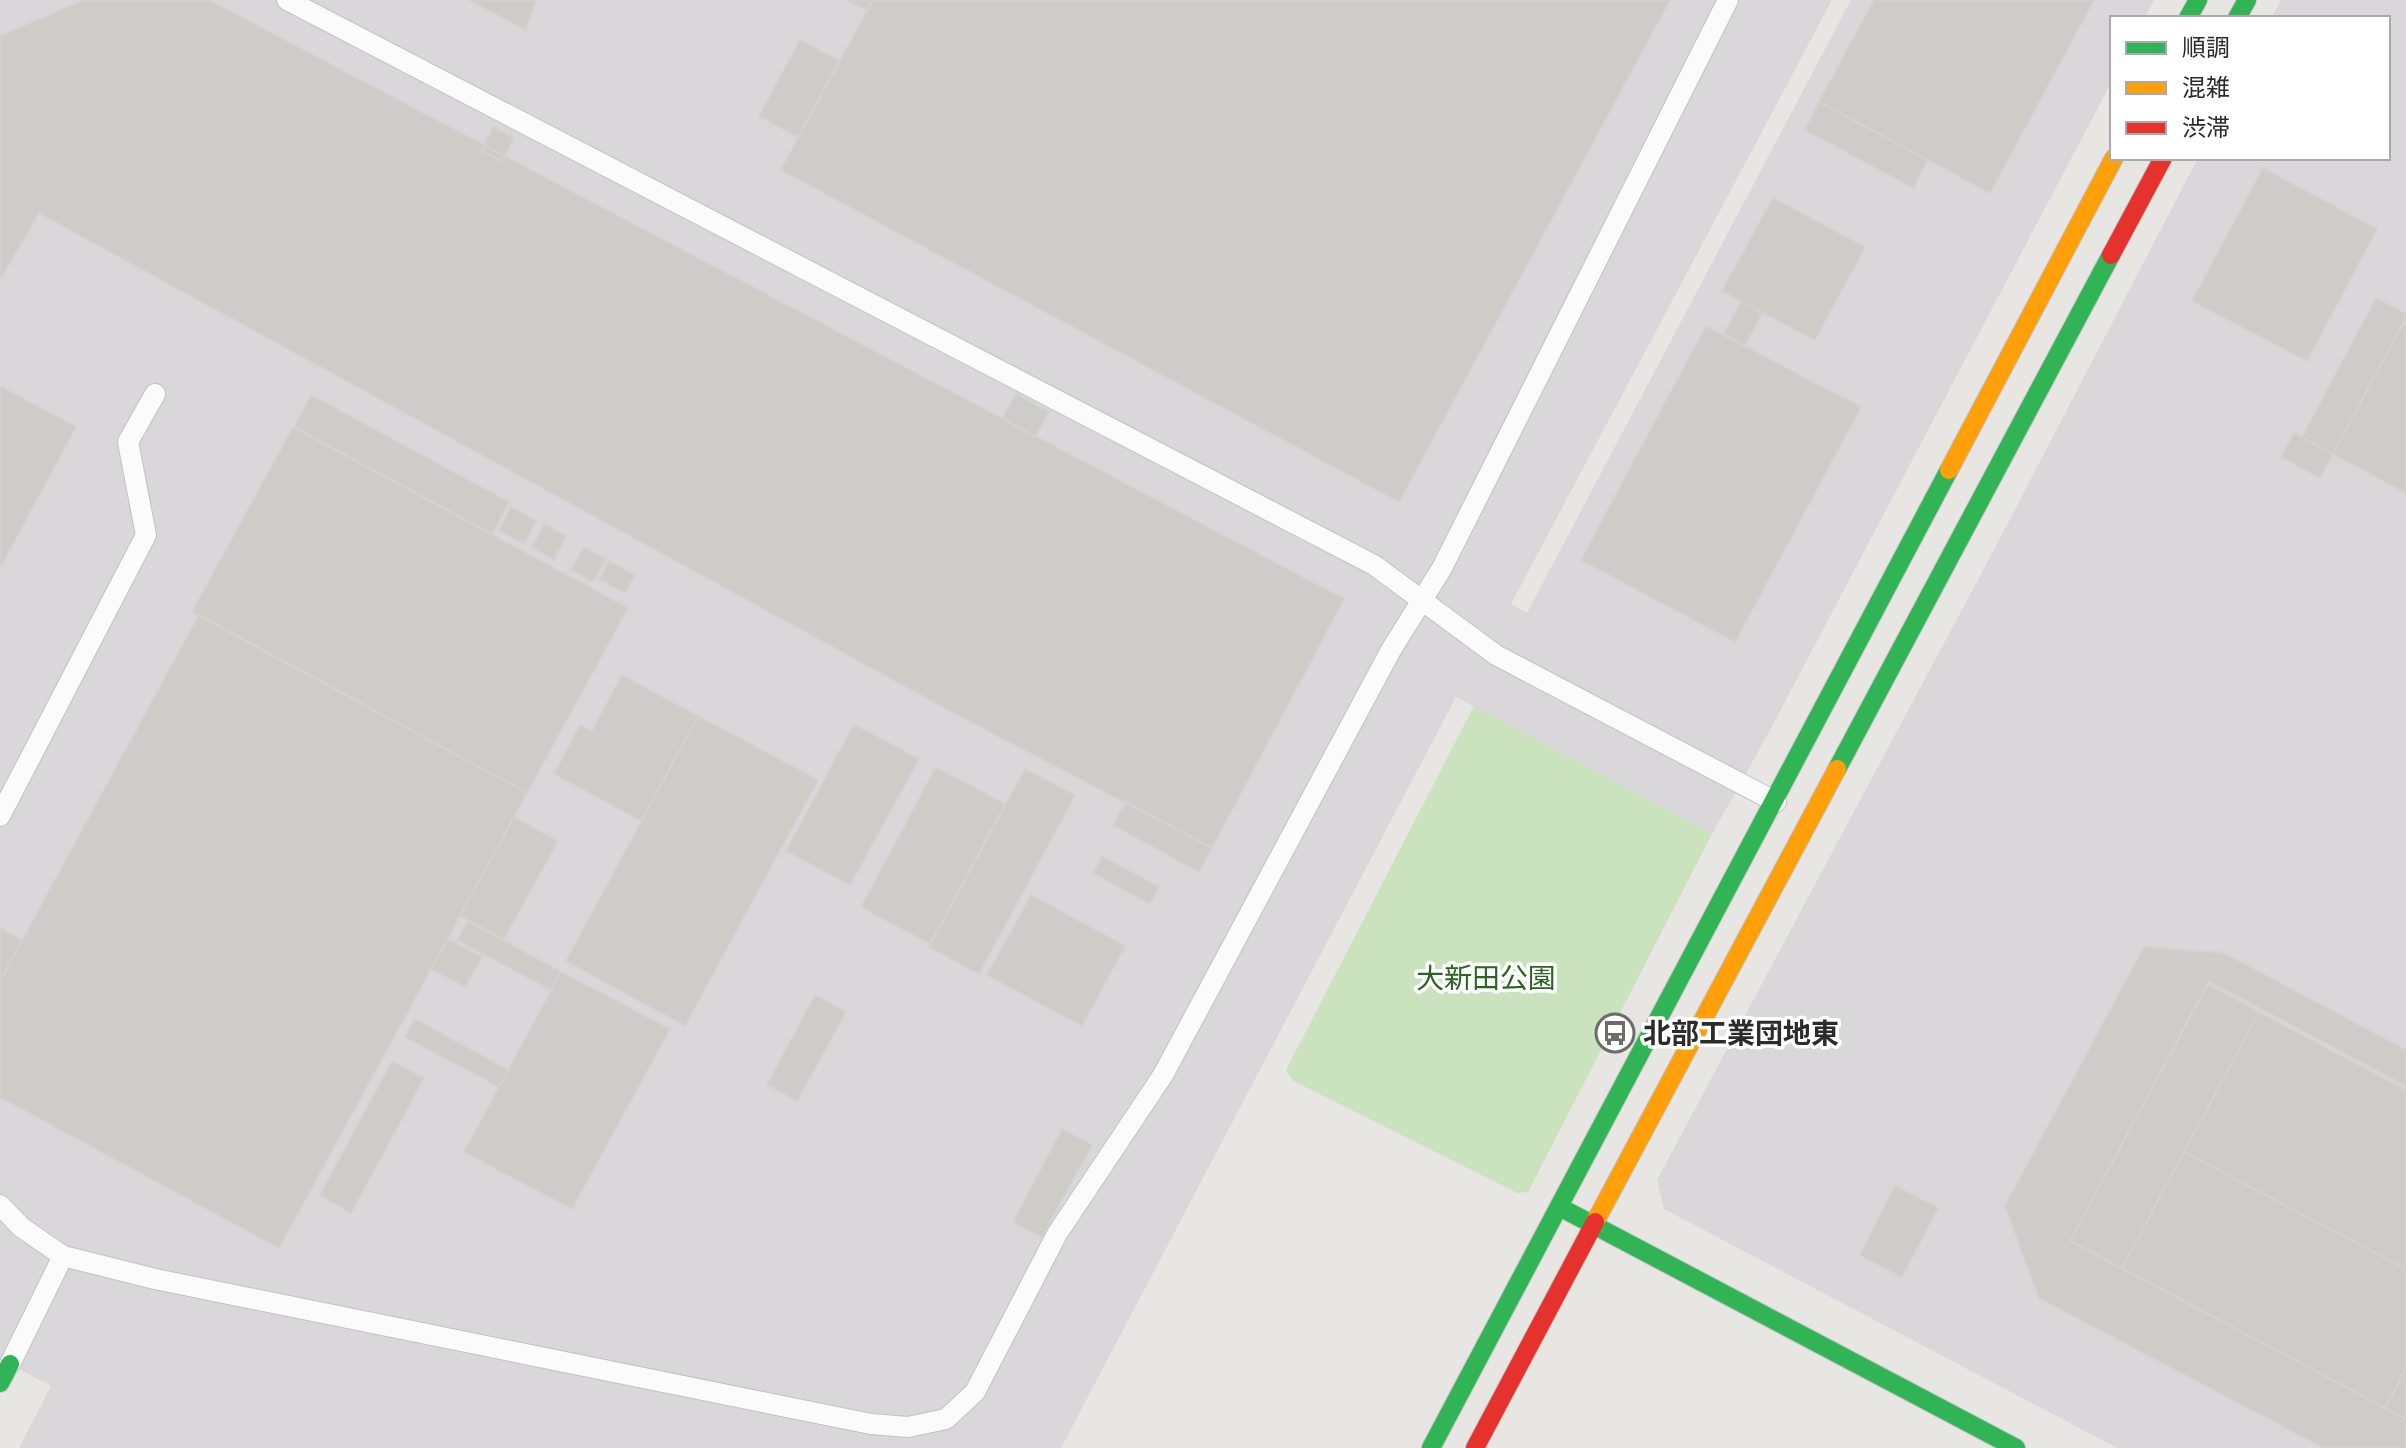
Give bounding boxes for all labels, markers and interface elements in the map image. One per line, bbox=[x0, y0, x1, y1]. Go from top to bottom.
legend bbox=[2110, 16, 2390, 160]
text: 順調 bbox=[2182, 34, 2230, 62]
text: 混雑 bbox=[2182, 74, 2230, 102]
text: 渋滞 bbox=[2182, 114, 2230, 142]
park label: 大新田公園 bbox=[1416, 962, 1556, 995]
bus stop icon: 北部工業団地東 bbox=[1594, 1012, 1636, 1054]
place label: 北部工業団地東 bbox=[1643, 1017, 1839, 1050]

